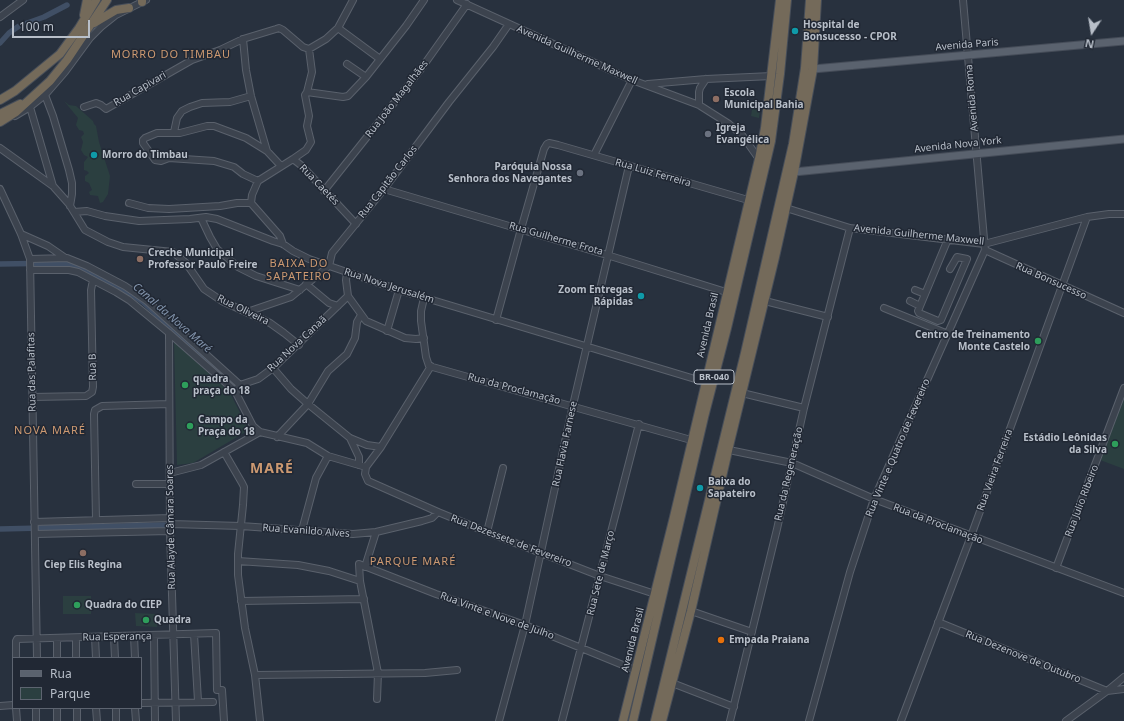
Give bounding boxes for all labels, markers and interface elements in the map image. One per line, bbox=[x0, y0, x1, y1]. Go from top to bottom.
scale bar bbox=[14, 12, 92, 38]
north arrow bbox=[1072, 12, 1112, 52]
text: 100 m bbox=[19, 18, 54, 35]
place label: Hospital de Bonsucesso - CPOR bbox=[803, 19, 897, 42]
street label: Avenida Guilherme Maxwell bbox=[515, 23, 639, 87]
marker: Hospital de Bonsucesso - CPOR bbox=[790, 26, 800, 36]
street label: Avenida Paris bbox=[935, 36, 999, 54]
text: N bbox=[1083, 36, 1095, 52]
district label: MORRO DO TIMBAU bbox=[111, 48, 231, 62]
street label: Rua João Magalhães bbox=[363, 58, 431, 140]
street label: Avenida Roma bbox=[963, 64, 981, 132]
street label: Rua Capivari bbox=[112, 69, 168, 109]
place label: Escola Municipal Bahia bbox=[724, 87, 804, 110]
marker: Escola Municipal Bahia bbox=[711, 94, 721, 104]
place label: Igreja Evangélica bbox=[716, 122, 769, 146]
marker: Igreja Evangélica bbox=[703, 129, 713, 139]
street label: Avenida Nova York bbox=[914, 134, 1002, 156]
street label: Rua Capitão Carlos bbox=[356, 143, 420, 221]
place label: Morro do Timbau bbox=[102, 149, 188, 161]
marker: Morro do Timbau bbox=[89, 150, 99, 160]
street label: Rua Luiz Ferreira bbox=[614, 156, 692, 190]
place label: Paróquia Nossa Senhora dos Navegantes bbox=[448, 161, 572, 184]
street label: Rua Caetés bbox=[297, 162, 341, 208]
marker: Paróquia Nossa Senhora dos Navegantes bbox=[575, 168, 585, 178]
street label: Rua Guilherme Frota bbox=[508, 220, 604, 258]
street label: Avenida Guilherme Maxwell bbox=[853, 222, 985, 248]
place label: Creche Municipal Professor Paulo Freire bbox=[148, 247, 257, 270]
marker: Creche Municipal Professor Paulo Freire bbox=[135, 254, 145, 264]
district label: BAIXA DO SAPATEIRO bbox=[266, 257, 332, 283]
street label: Rua Bonsucesso bbox=[1014, 260, 1088, 302]
street label: Rua Nova Jerusalém bbox=[342, 266, 436, 306]
water label: Canal da Nova Maré bbox=[130, 280, 214, 356]
place label: Zoom Entregas Rápidas bbox=[558, 284, 633, 308]
marker: Zoom Entregas Rápidas bbox=[636, 291, 646, 301]
street label: Avenida Brasil bbox=[695, 291, 721, 359]
street label: Rua Oliveira bbox=[215, 292, 271, 328]
street label: Rua Nova Canaã bbox=[265, 313, 329, 375]
place label: Centro de Treinamento Monte Castelo bbox=[915, 329, 1030, 352]
street label: Rua das Palafitas bbox=[25, 332, 39, 412]
marker: Centro de Treinamento Monte Castelo bbox=[1033, 336, 1043, 346]
street label: Rua B bbox=[87, 353, 99, 381]
road number: BR-040 bbox=[694, 370, 734, 384]
street label: Rua da Proclamação bbox=[466, 371, 562, 407]
place label: quadra praça do 18 bbox=[193, 373, 250, 396]
street label: Rua Vinte e Quatro de Fevereiro bbox=[863, 377, 933, 519]
marker: quadra praça do 18 bbox=[180, 380, 190, 390]
street label: Rua Flavia Farnese bbox=[550, 400, 580, 488]
place label: Campo da Praça do 18 bbox=[198, 414, 255, 438]
marker: Campo da Praça do 18 bbox=[185, 421, 195, 431]
district label: NOVA MARÉ bbox=[14, 424, 86, 438]
street label: Rua da Regeneração bbox=[772, 426, 806, 522]
street label: Rua Vieira Ferreira bbox=[975, 427, 1015, 513]
place label: Estádio Leônidas da Silva bbox=[1023, 432, 1107, 456]
marker: Estádio Leônidas da Silva bbox=[1110, 439, 1120, 449]
district label: MARÉ bbox=[250, 461, 294, 477]
street label: Rua Julio Ribeiro bbox=[1063, 463, 1101, 539]
street label: Rua Alayde Câmara Soares bbox=[164, 464, 178, 590]
place label: Baixa do Sapateiro bbox=[708, 476, 756, 500]
marker: Baixa do Sapateiro bbox=[695, 483, 705, 493]
street label: Rua da Proclamação bbox=[891, 501, 985, 547]
street label: Rua Dezessete de Fevereiro bbox=[449, 512, 573, 570]
street label: Rua Evanildo Alves bbox=[262, 522, 350, 540]
street label: Rua Sete de Março bbox=[585, 529, 617, 617]
marker: Ciep Elis Regina bbox=[78, 548, 88, 558]
district label: PARQUE MARÉ bbox=[370, 555, 456, 569]
place label: Ciep Elis Regina bbox=[44, 559, 122, 571]
street label: Rua Vinte e Nove de Julho bbox=[438, 590, 556, 642]
place label: Quadra do CIEP bbox=[85, 599, 162, 611]
marker: Quadra do CIEP bbox=[72, 600, 82, 610]
street label: Avenida Brasil bbox=[619, 606, 647, 674]
place label: Quadra bbox=[154, 614, 191, 626]
marker: Quadra bbox=[141, 615, 151, 625]
street label: Rua Dezenove de Outubro bbox=[964, 628, 1082, 686]
street label: Rua Esperança bbox=[82, 630, 152, 644]
place label: Empada Praiana bbox=[729, 634, 810, 646]
marker: Empada Praiana bbox=[716, 635, 726, 645]
legend bbox=[12, 657, 142, 709]
text: Rua bbox=[50, 665, 72, 682]
text: Parque bbox=[50, 685, 90, 702]

